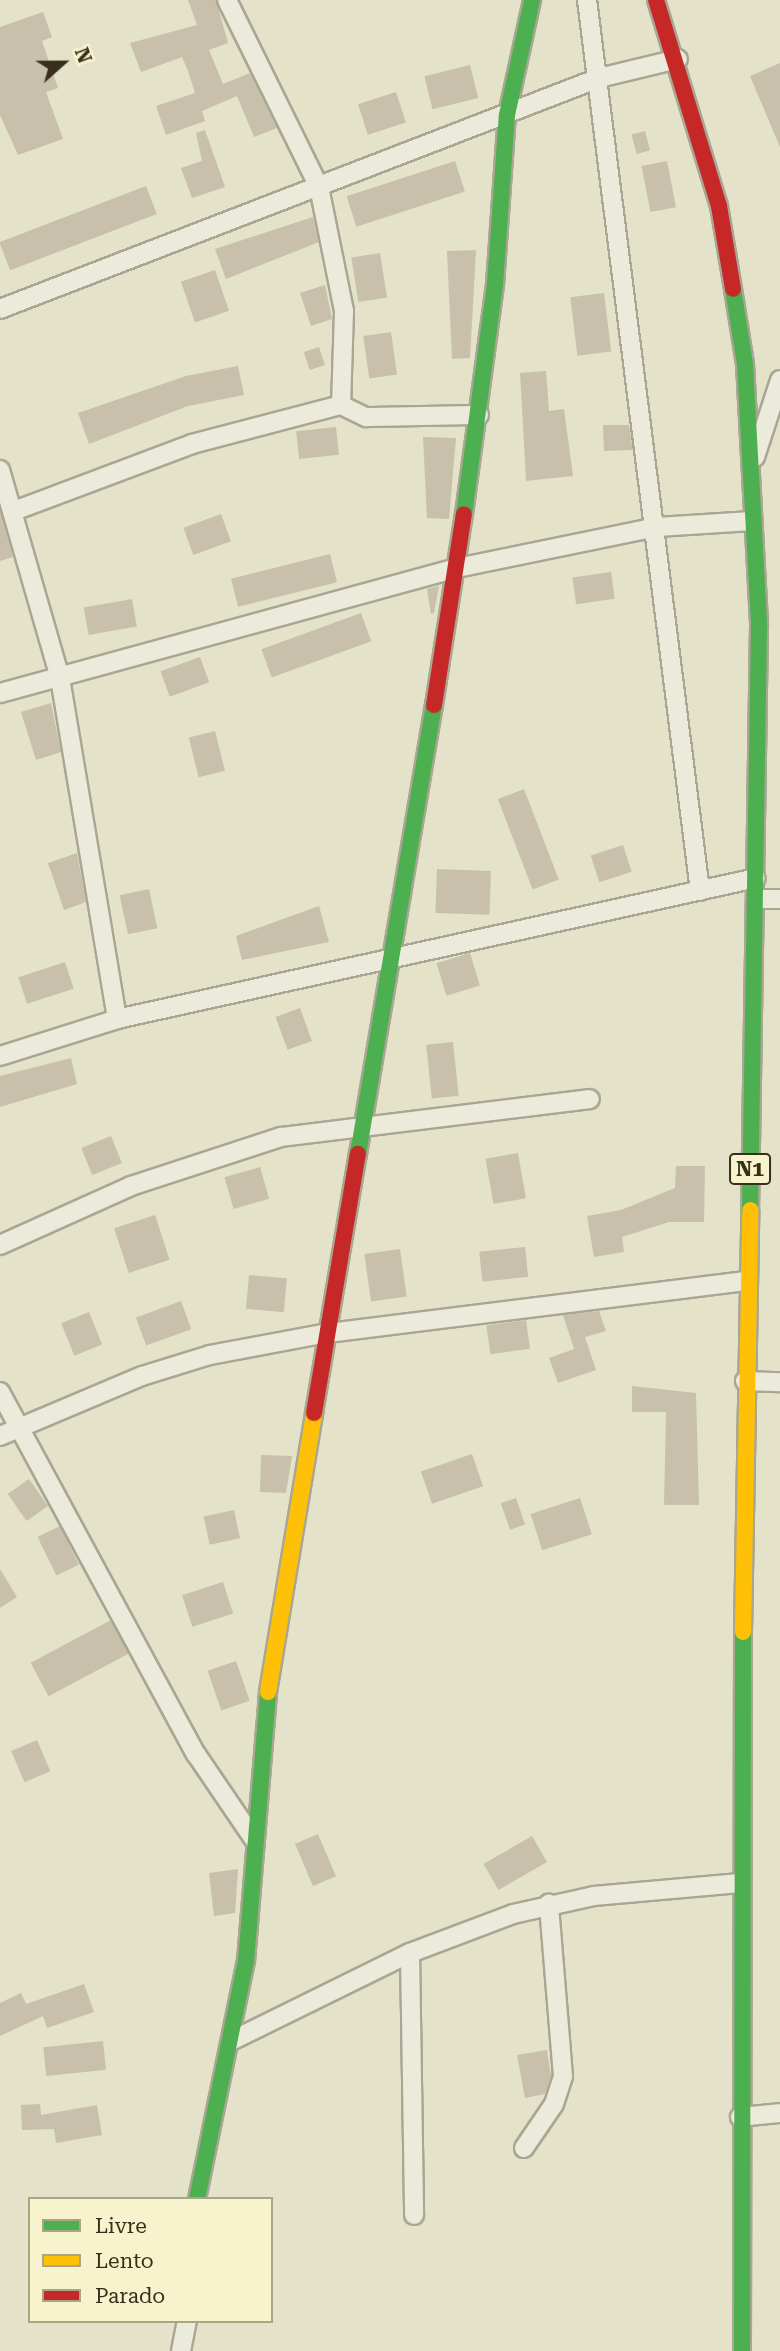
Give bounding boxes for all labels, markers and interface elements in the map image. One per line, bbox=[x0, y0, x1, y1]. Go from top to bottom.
north arrow bbox=[28, 28, 98, 98]
text: N bbox=[70, 44, 96, 66]
road number: N1 bbox=[729, 1152, 771, 1186]
legend bbox=[28, 2197, 273, 2323]
text: Livre bbox=[95, 2214, 147, 2238]
text: Lento bbox=[95, 2249, 154, 2273]
text: Parado bbox=[95, 2284, 165, 2308]

